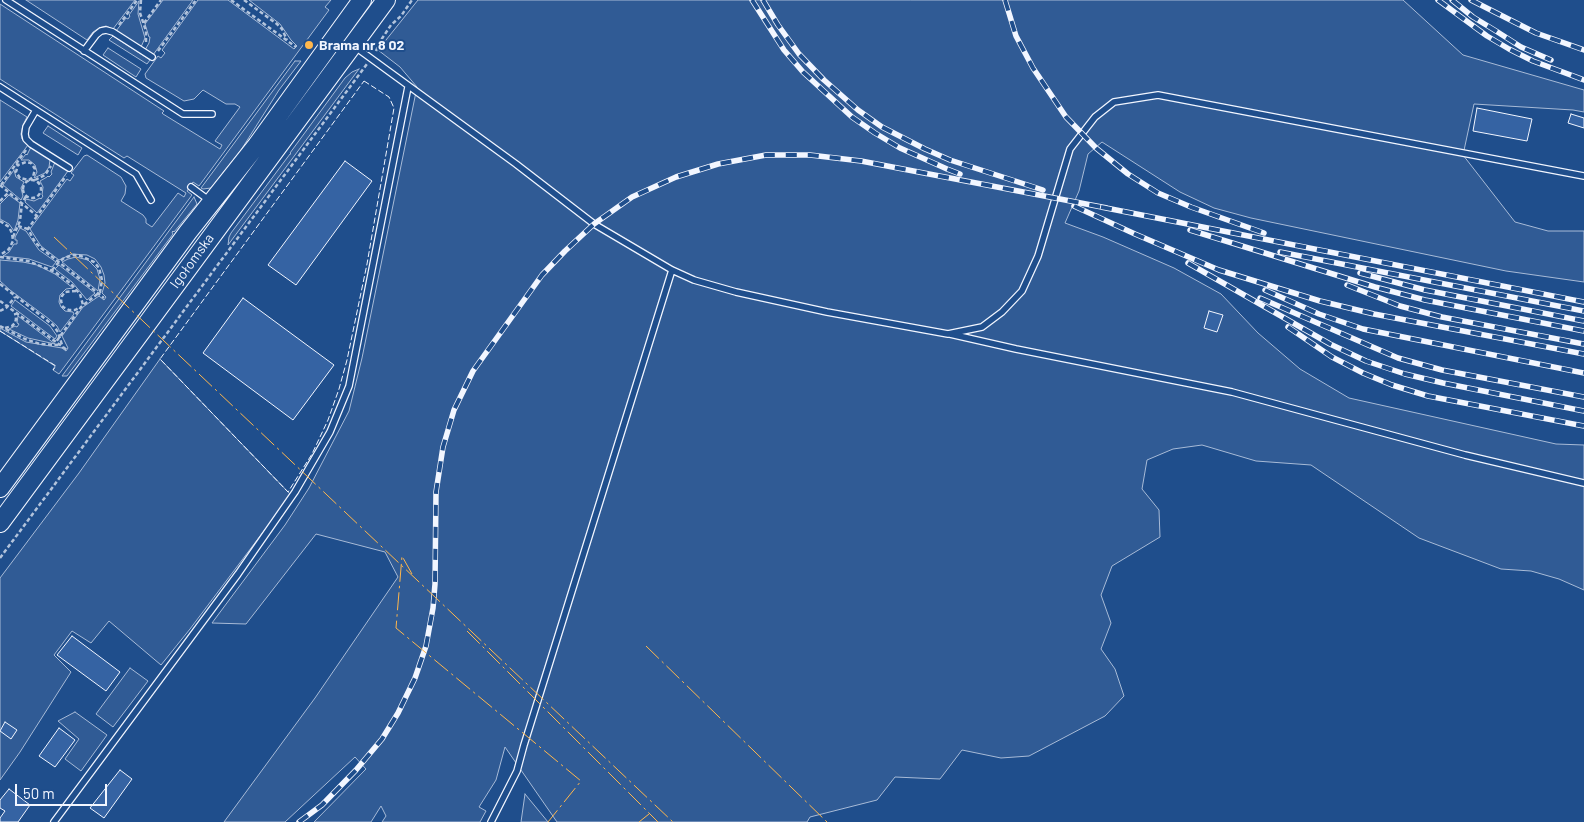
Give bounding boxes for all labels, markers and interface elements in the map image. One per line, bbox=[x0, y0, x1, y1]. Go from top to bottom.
place label: Brama nr 8 02 bbox=[319, 37, 404, 53]
marker: Brama nr 8 02 bbox=[303, 39, 315, 51]
street label: Igołomska bbox=[167, 230, 217, 292]
scale bar bbox=[18, 774, 110, 806]
text: 50 m bbox=[23, 784, 55, 802]

